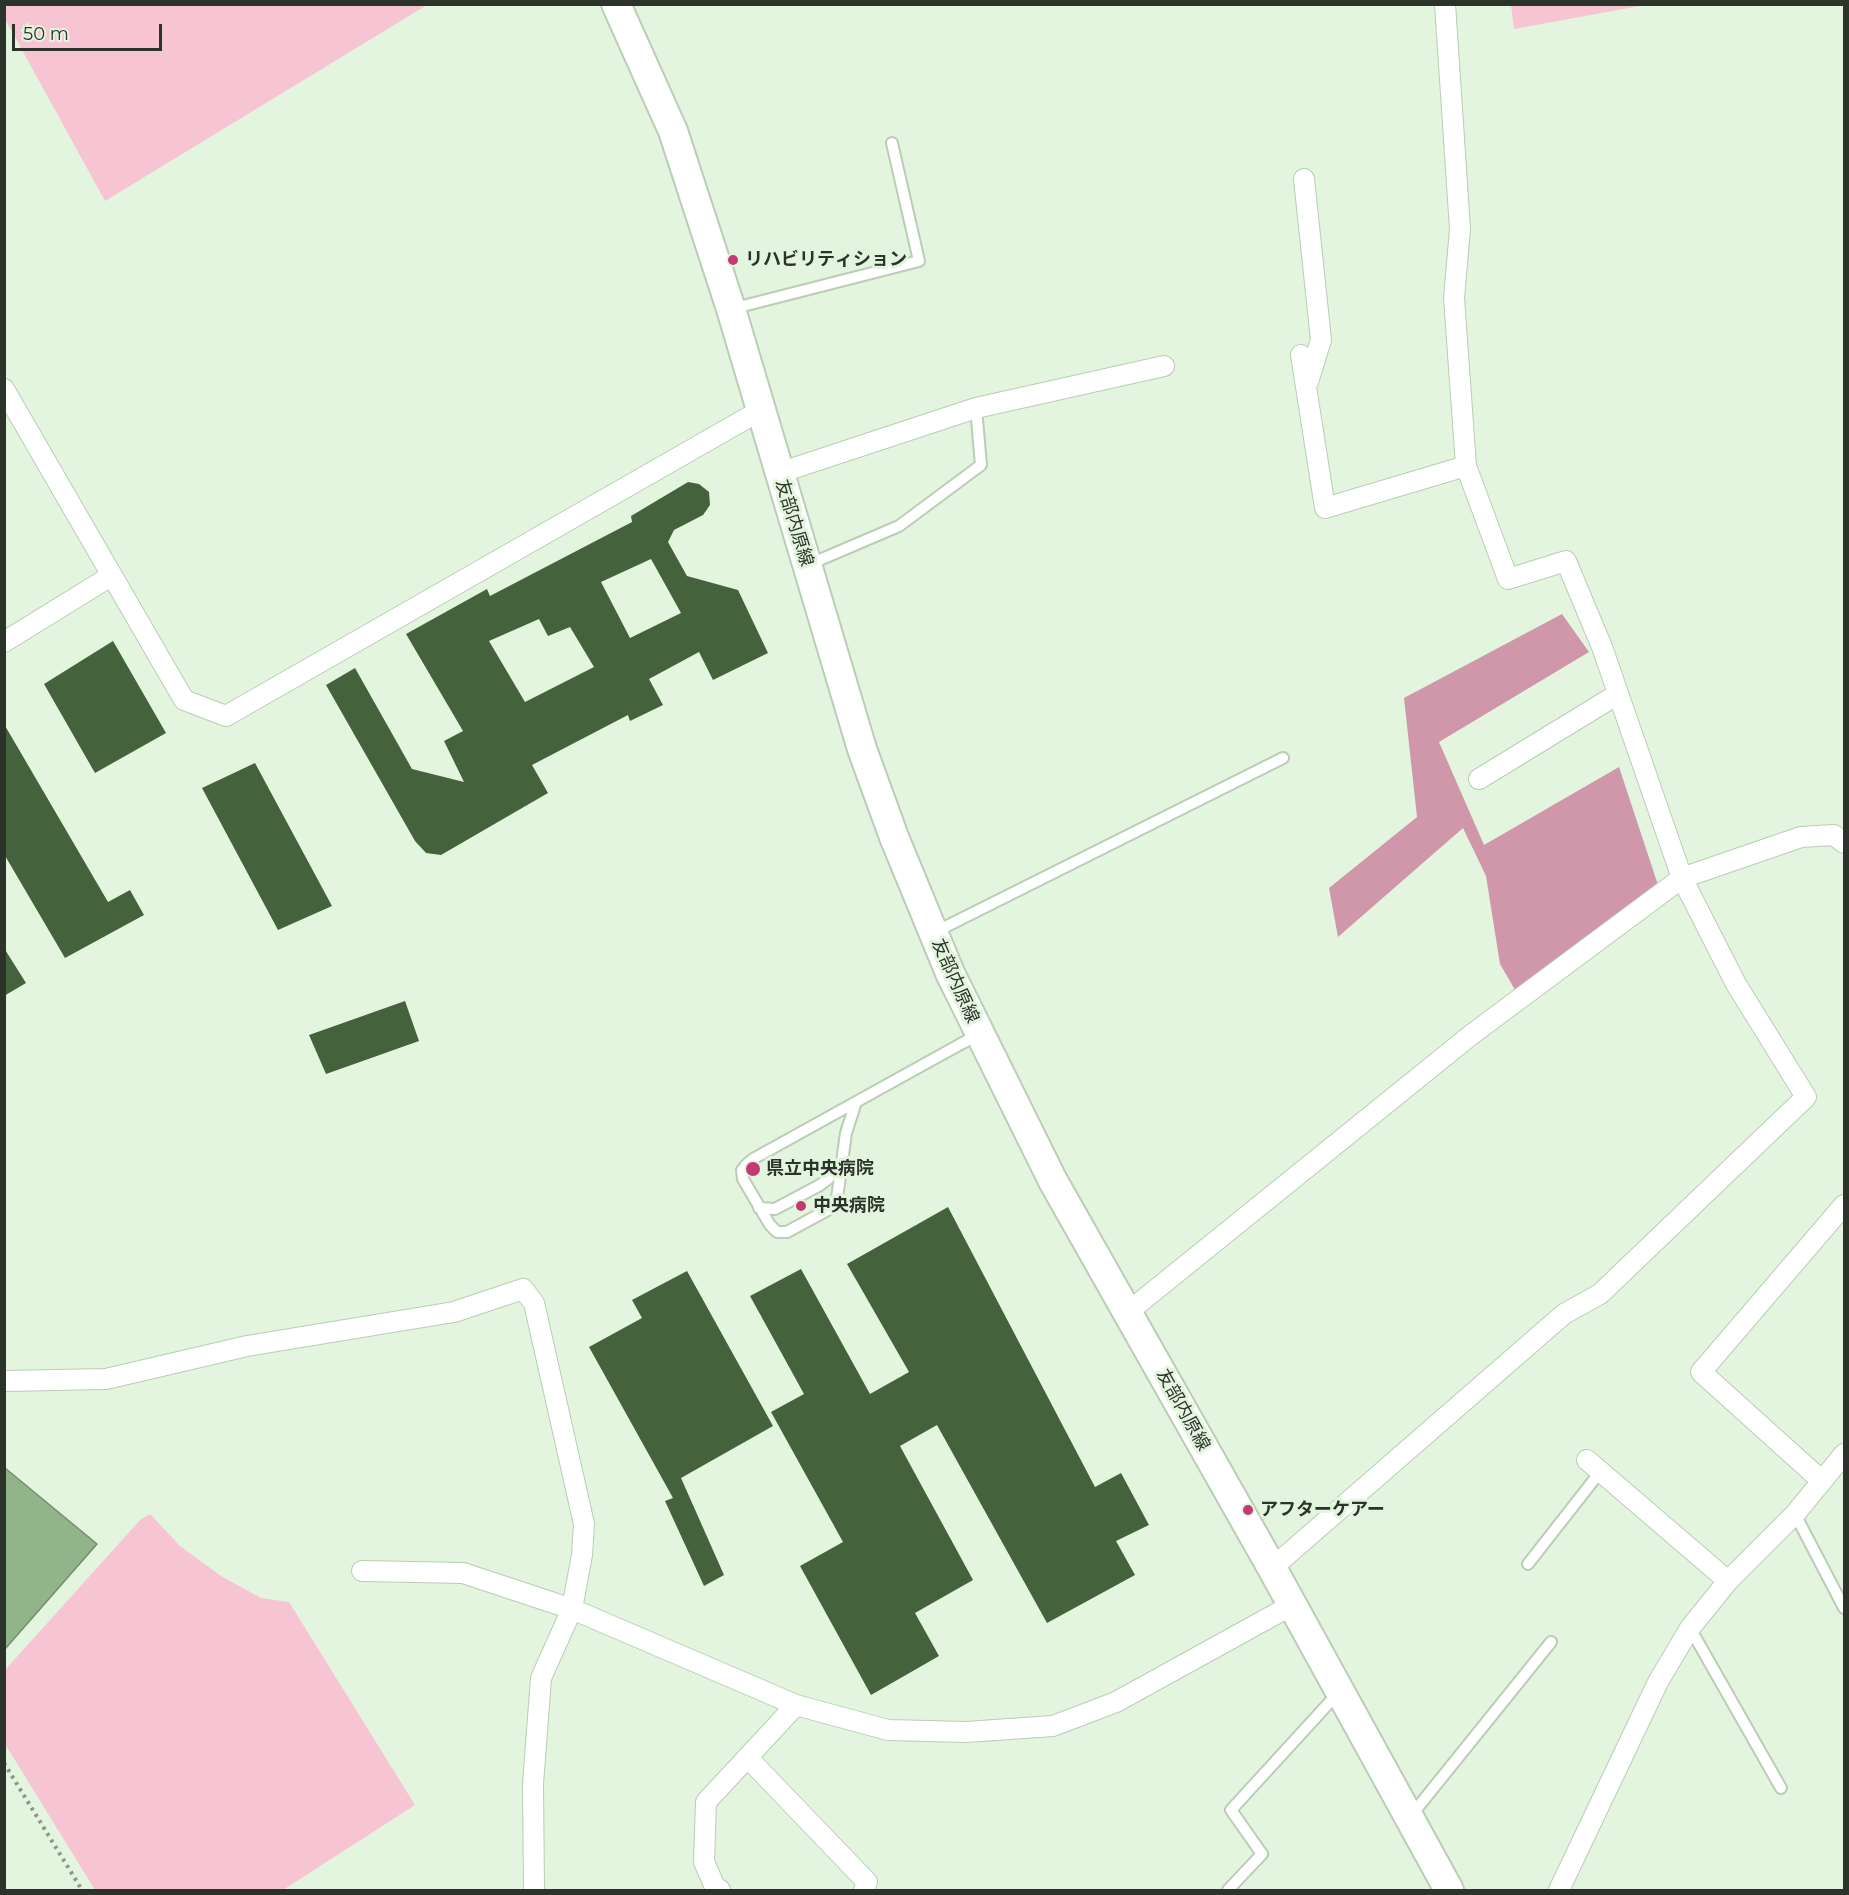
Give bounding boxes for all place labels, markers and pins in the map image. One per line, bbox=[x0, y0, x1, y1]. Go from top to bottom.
place label: リハビリティション bbox=[745, 249, 907, 271]
marker: リハビリティション bbox=[726, 253, 740, 267]
place label: 県立中央病院 bbox=[766, 1158, 874, 1180]
marker: 県立中央病院 bbox=[744, 1160, 762, 1178]
place label: 中央病院 bbox=[813, 1195, 885, 1217]
marker: 中央病院 bbox=[794, 1199, 808, 1213]
place label: アフターケアー bbox=[1260, 1499, 1385, 1521]
marker: アフターケアー bbox=[1241, 1503, 1255, 1517]

